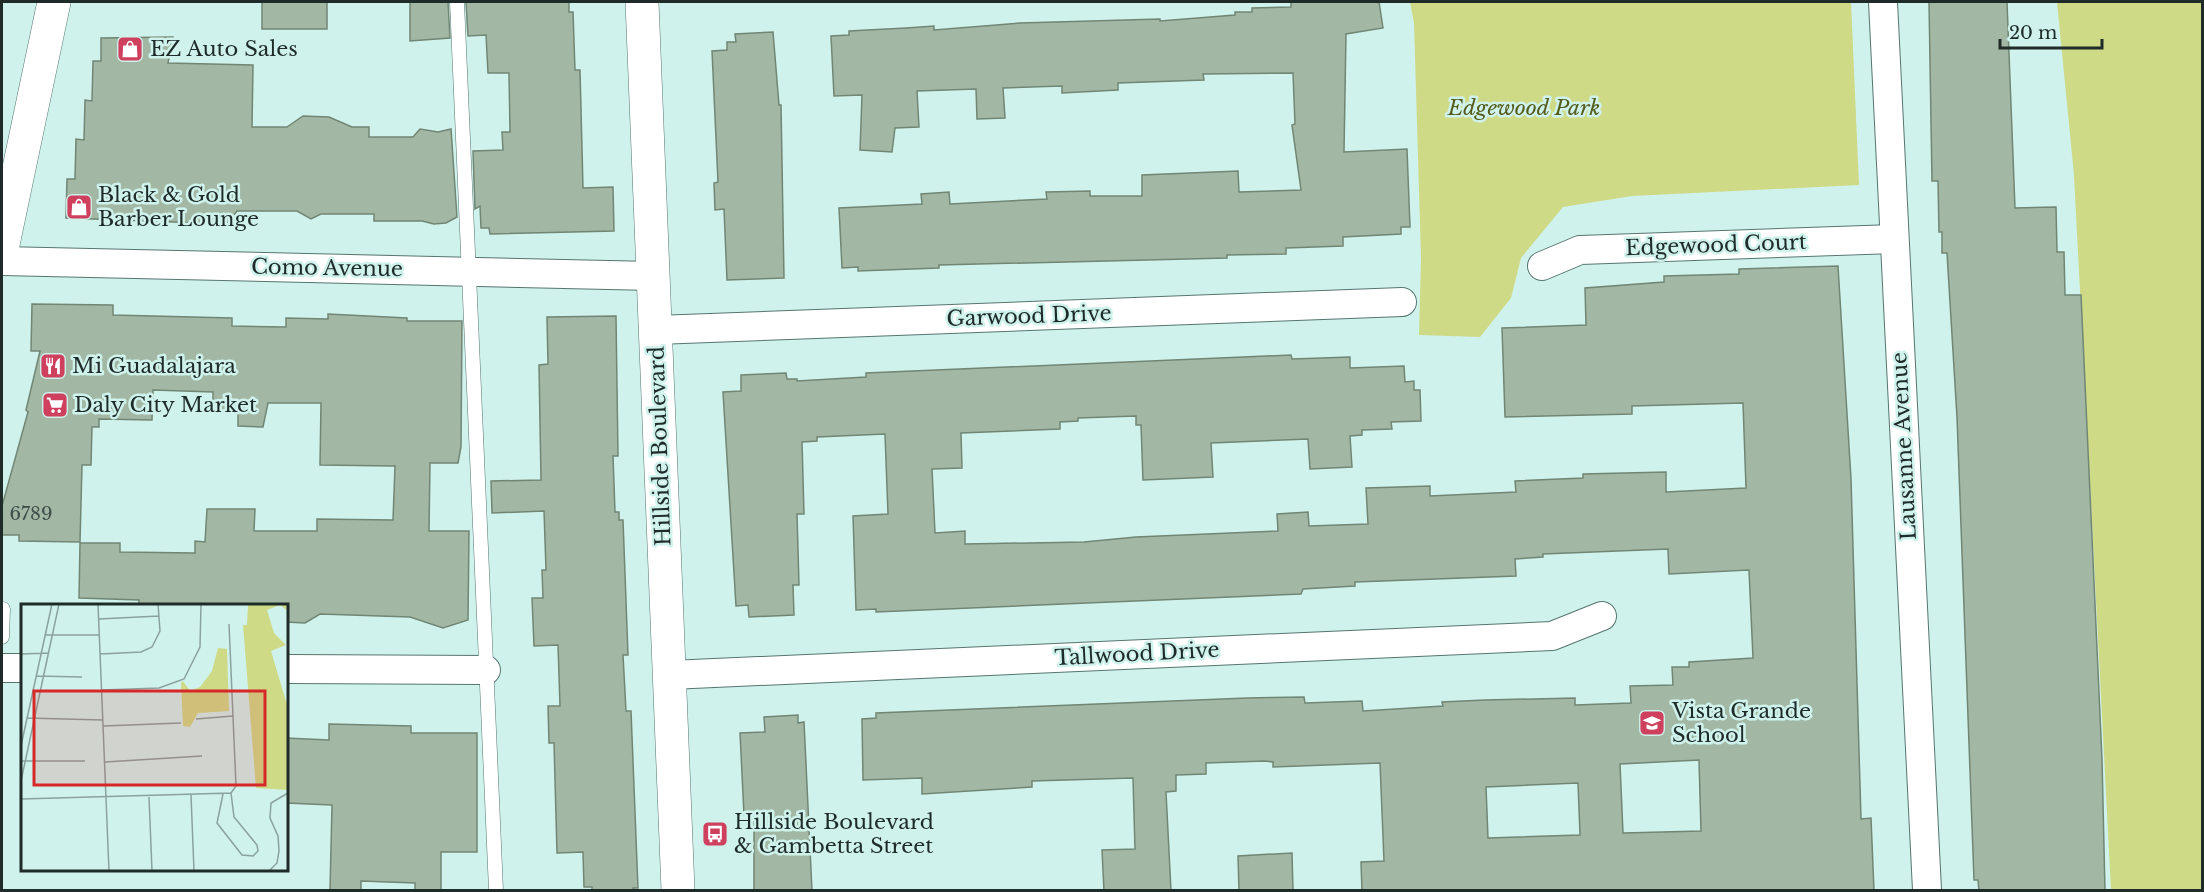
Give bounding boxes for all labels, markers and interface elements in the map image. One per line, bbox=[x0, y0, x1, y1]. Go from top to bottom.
scale bar bbox=[2000, 12, 2102, 50]
text: 20 m bbox=[2009, 22, 2057, 44]
shop icon: EZ Auto Sales bbox=[115, 34, 145, 64]
place label: EZ Auto Sales bbox=[150, 36, 298, 62]
park label: Edgewood Park bbox=[1447, 95, 1600, 121]
place label: Black & Gold Barber Lounge bbox=[98, 182, 259, 232]
shop icon: Black & Gold Barber Lounge bbox=[64, 192, 94, 222]
street label: Edgewood Court bbox=[1625, 229, 1807, 261]
street label: Como Avenue bbox=[251, 254, 403, 282]
street label: Garwood Drive bbox=[946, 300, 1112, 332]
street label: Hillside Boulevard bbox=[644, 346, 676, 546]
restaurant icon: Mi Guadalajara bbox=[38, 351, 68, 381]
street label: Lausanne Avenue bbox=[1886, 351, 1922, 541]
place label: Mi Guadalajara bbox=[72, 353, 236, 379]
supermarket icon: Daly City Market bbox=[40, 390, 70, 420]
place label: Daly City Market bbox=[74, 392, 257, 418]
house number: 6789 bbox=[9, 503, 53, 525]
inset map bbox=[21, 604, 288, 871]
street label: Tallwood Drive bbox=[1054, 637, 1220, 671]
place label: Vista Grande School bbox=[1671, 698, 1811, 748]
school or university icon: Vista Grande School bbox=[1637, 708, 1667, 738]
place label: Hillside Boulevard & Gambetta Street bbox=[734, 809, 934, 859]
bus stop icon: Hillside Boulevard & Gambetta Street bbox=[700, 819, 730, 849]

